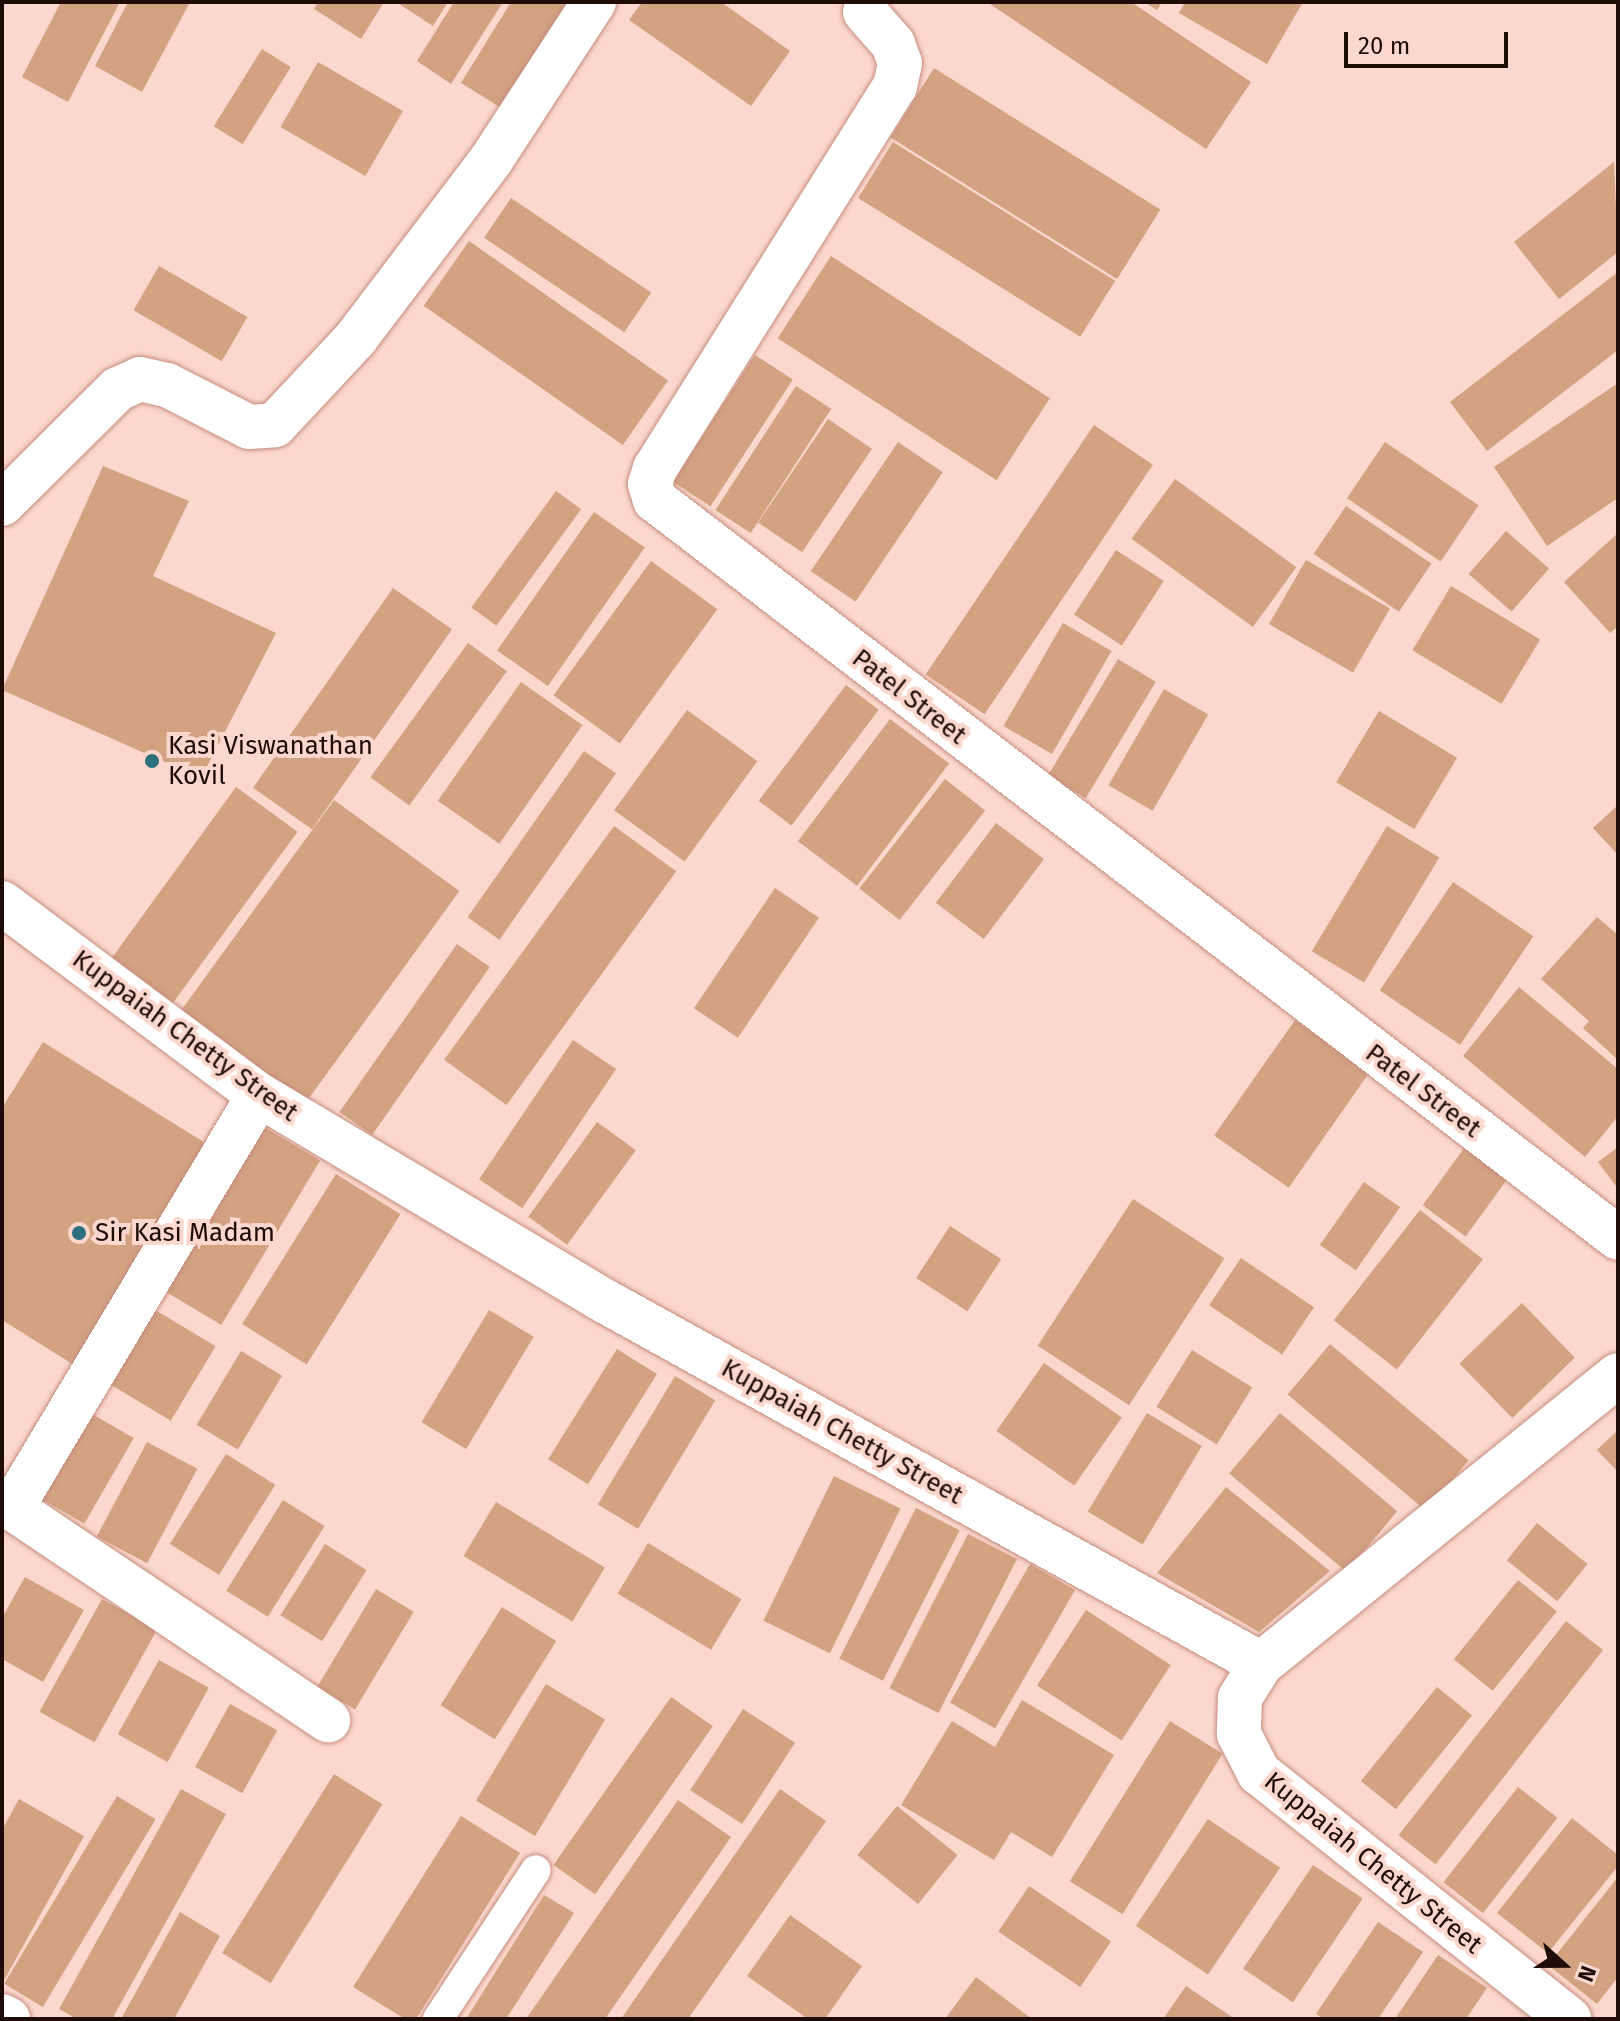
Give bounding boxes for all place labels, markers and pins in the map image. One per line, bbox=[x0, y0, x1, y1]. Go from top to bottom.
place label: Kasi Viswanathan Kovil bbox=[168, 730, 373, 792]
marker: Kasi Viswanathan Kovil bbox=[143, 752, 161, 770]
place label: Sir Kasi Madam bbox=[95, 1217, 275, 1249]
marker: Sir Kasi Madam bbox=[70, 1224, 88, 1242]

